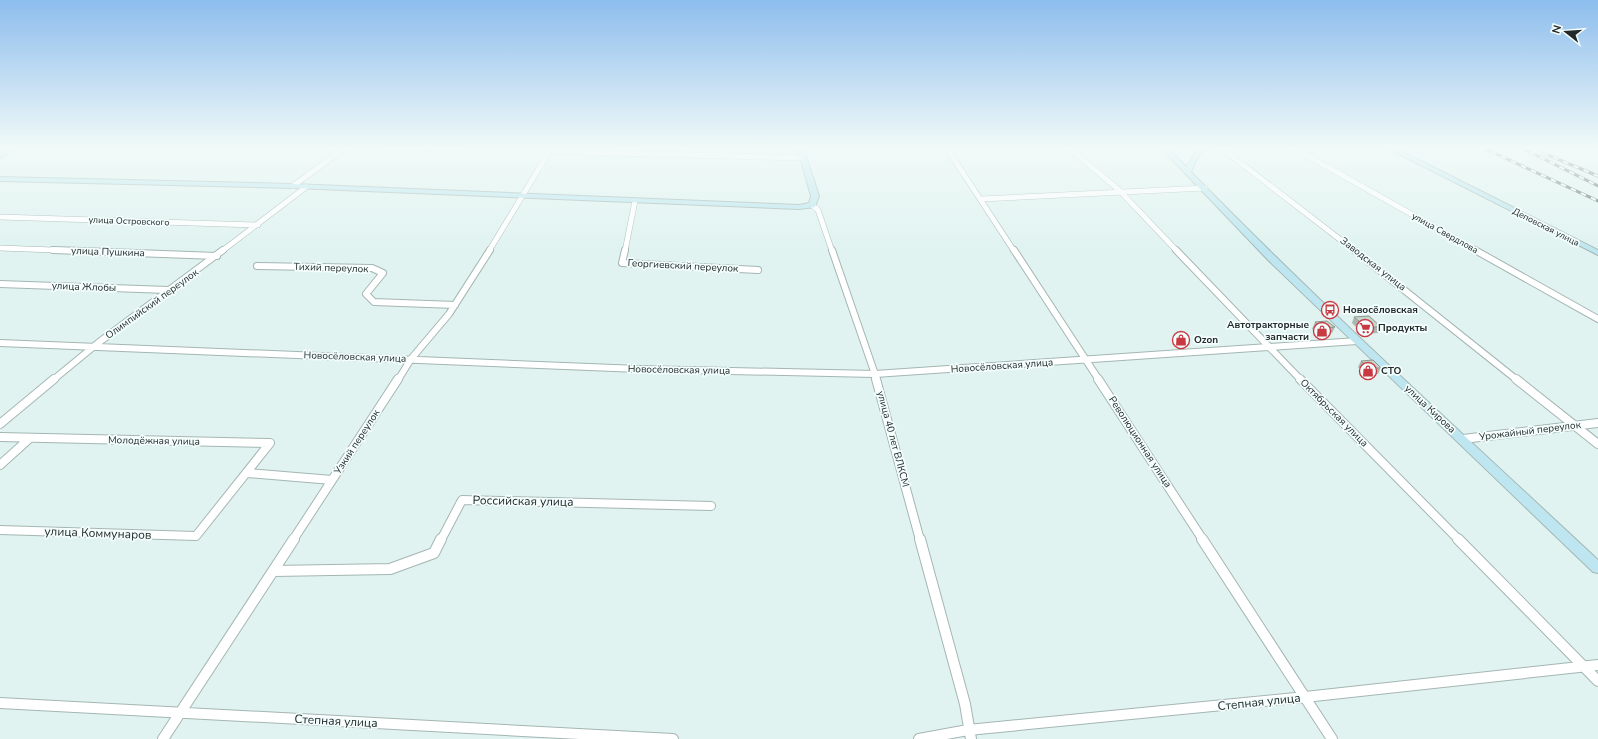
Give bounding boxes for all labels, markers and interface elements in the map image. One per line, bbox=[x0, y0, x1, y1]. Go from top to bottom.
north arrow bbox=[1546, 12, 1586, 52]
text: N bbox=[1549, 23, 1565, 35]
street label: Деповская улица bbox=[1511, 205, 1581, 249]
street label: улица Свердлова bbox=[1410, 210, 1480, 256]
street label: улица Островского bbox=[88, 214, 170, 228]
street label: Заводская улица bbox=[1337, 234, 1409, 294]
street label: улица Пушкина bbox=[71, 244, 145, 260]
street label: Георгиевский переулок bbox=[627, 256, 739, 276]
street label: Тихий переулок bbox=[293, 260, 369, 276]
street label: Олимпийский переулок bbox=[103, 265, 202, 342]
street label: улица Жлобы bbox=[52, 279, 116, 295]
bus stop icon: Новосёловская bbox=[1320, 300, 1340, 320]
place label: Новосёловская bbox=[1343, 303, 1418, 317]
place label: Автотракторные запчасти bbox=[1227, 318, 1309, 344]
supermarket icon: Продукты bbox=[1355, 318, 1375, 338]
shop icon: Автотракторные запчасти bbox=[1312, 321, 1332, 341]
place label: Продукты bbox=[1378, 321, 1428, 335]
shop icon: Ozon bbox=[1171, 330, 1191, 350]
place label: Ozon bbox=[1194, 333, 1218, 347]
street label: Новосёловская улица bbox=[303, 348, 407, 366]
street label: Новосёловская улица bbox=[950, 355, 1054, 377]
shop icon: СТО bbox=[1358, 361, 1378, 381]
street label: Новосёловская улица bbox=[628, 362, 730, 378]
place label: СТО bbox=[1381, 364, 1402, 378]
street label: Октябрьская улица bbox=[1297, 376, 1371, 450]
street label: улица Кирова bbox=[1401, 382, 1459, 436]
street label: улица 40 лет ВЛКСМ bbox=[873, 389, 913, 489]
street label: Революционная улица bbox=[1105, 394, 1175, 490]
street label: Узкий переулок bbox=[330, 406, 384, 478]
street label: Урожайный переулок bbox=[1477, 418, 1582, 444]
street label: Молодёжная улица bbox=[108, 433, 200, 449]
street label: Российская улица bbox=[472, 492, 574, 510]
street label: улица Коммунаров bbox=[44, 523, 152, 543]
street label: Степная улица bbox=[1217, 690, 1301, 714]
street label: Степная улица bbox=[294, 711, 378, 731]

